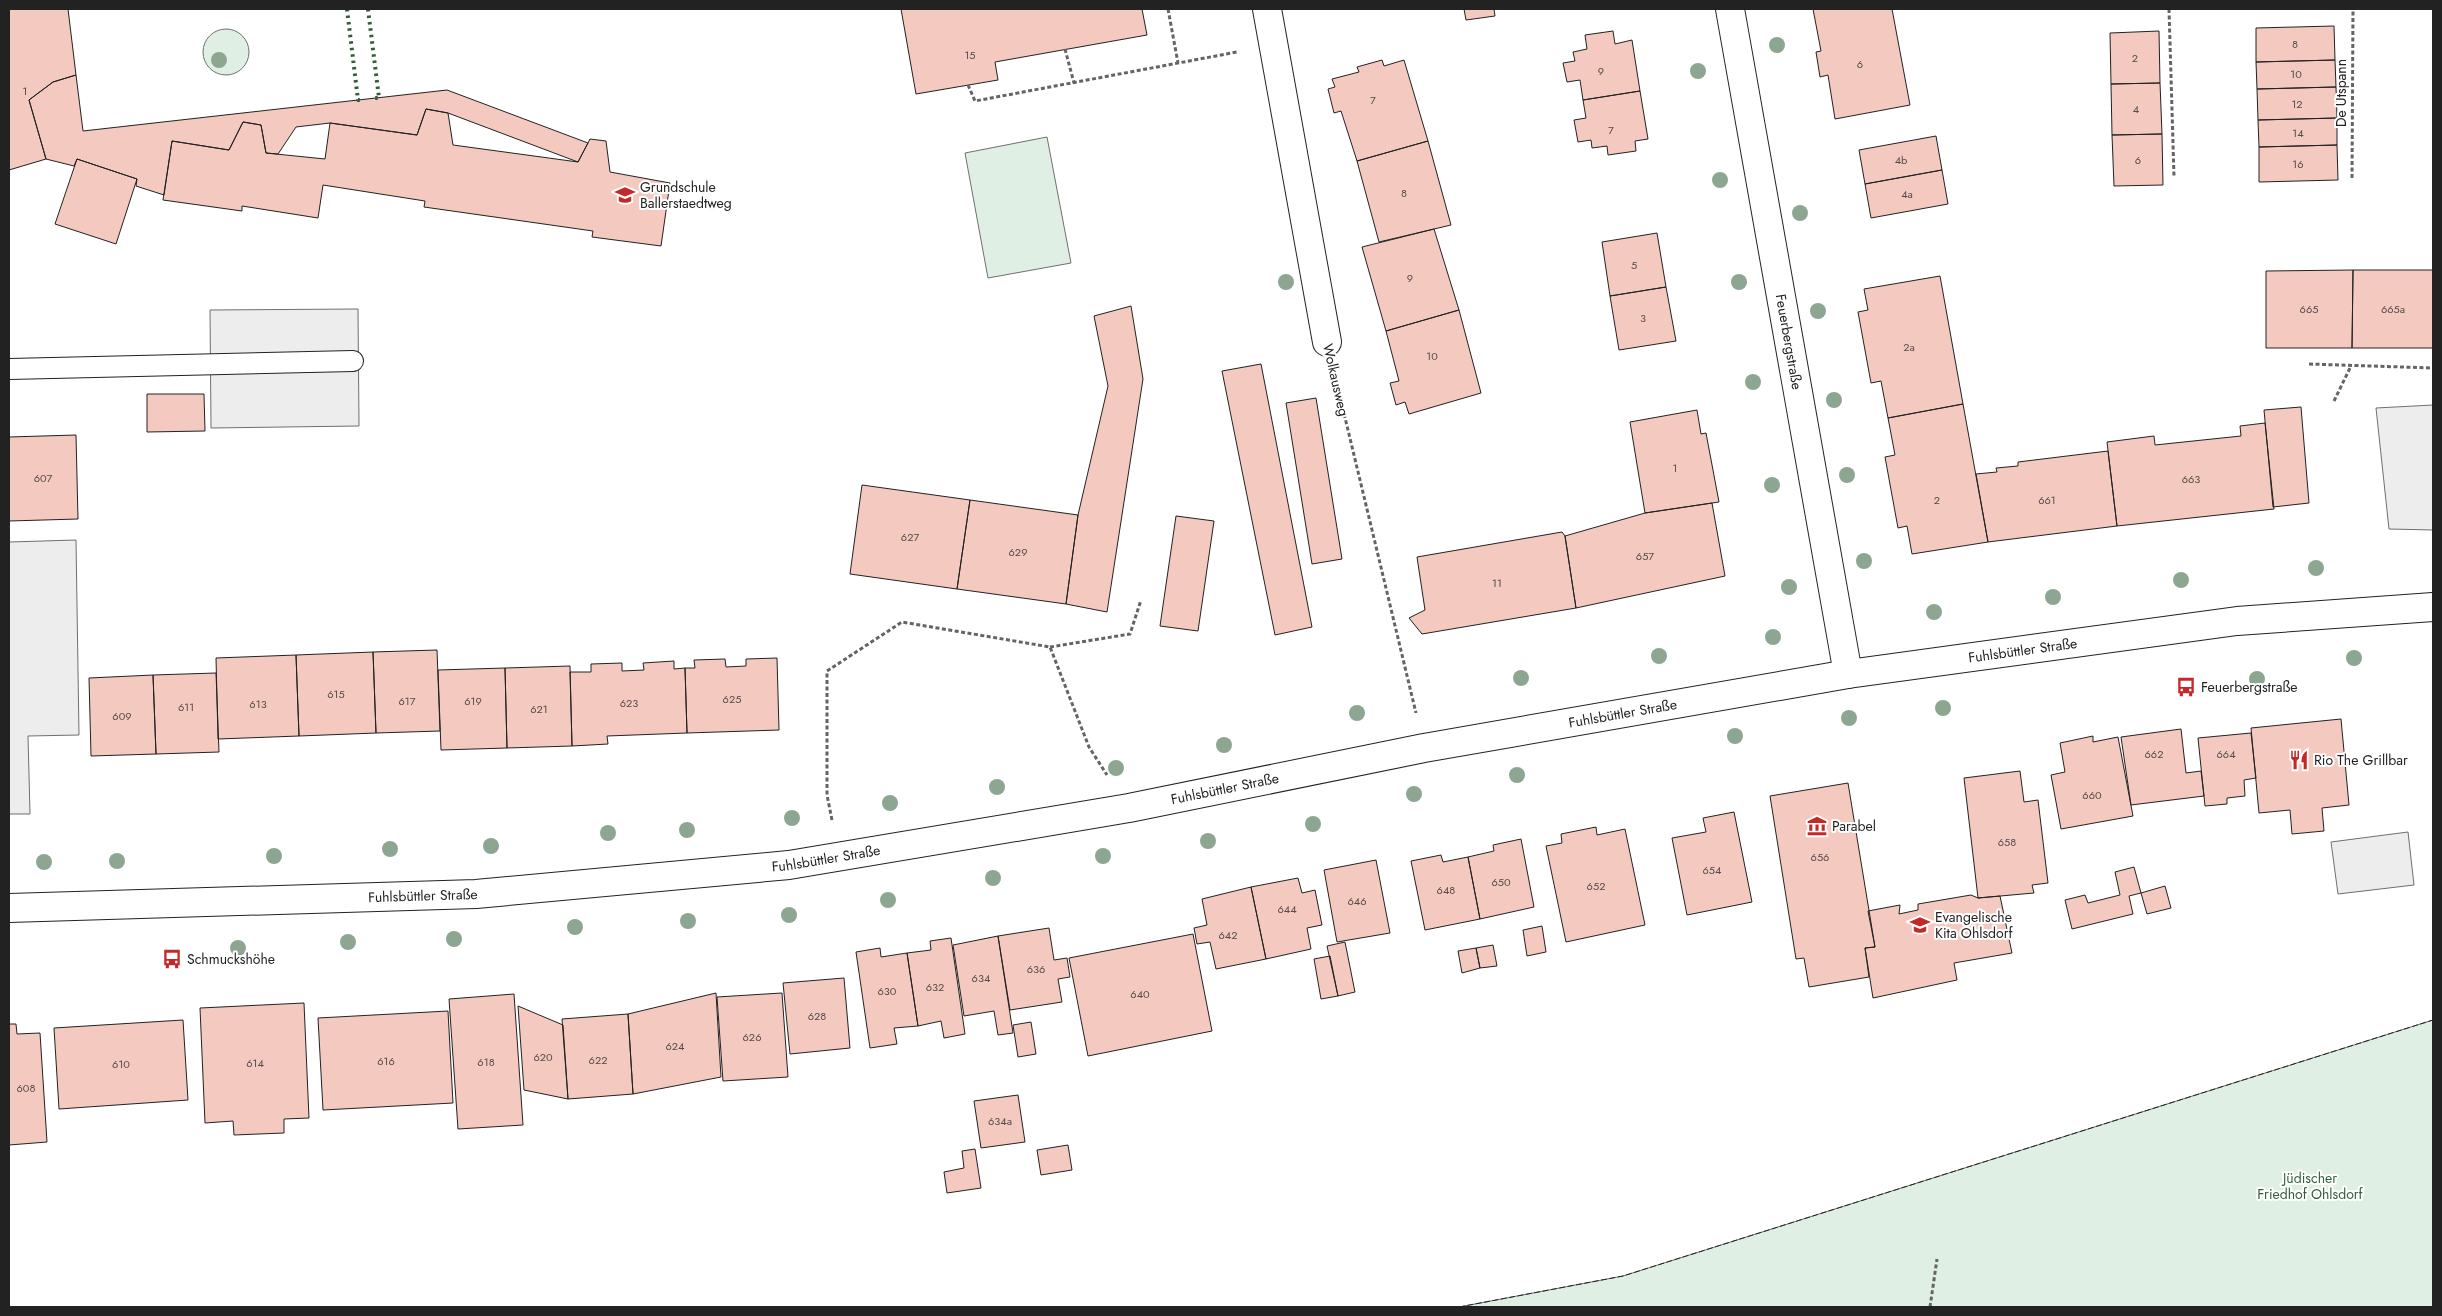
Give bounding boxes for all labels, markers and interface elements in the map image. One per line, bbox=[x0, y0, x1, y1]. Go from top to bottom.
house number: 8 bbox=[2292, 36, 2298, 52]
house number: 15 bbox=[964, 47, 976, 63]
house number: 2 bbox=[2132, 50, 2138, 66]
house number: 6 bbox=[1857, 56, 1863, 72]
street label: De Utspann bbox=[2331, 59, 2351, 127]
house number: 9 bbox=[1598, 63, 1604, 79]
house number: 10 bbox=[2290, 66, 2302, 82]
house number: 1 bbox=[23, 83, 27, 99]
house number: 7 bbox=[1370, 92, 1376, 108]
house number: 12 bbox=[2291, 96, 2303, 112]
house number: 4 bbox=[2133, 101, 2140, 117]
house number: 7 bbox=[1608, 122, 1614, 138]
house number: 14 bbox=[2292, 125, 2304, 141]
house number: 4b bbox=[1895, 152, 1907, 168]
house number: 6 bbox=[2135, 152, 2141, 168]
house number: 16 bbox=[2292, 156, 2304, 172]
place label: Grundschule Ballerstaedtweg bbox=[640, 177, 732, 213]
school or university icon: Grundschule Ballerstaedtweg bbox=[614, 184, 636, 206]
house number: 8 bbox=[1401, 185, 1407, 201]
house number: 4a bbox=[1901, 186, 1913, 202]
house number: 5 bbox=[1631, 257, 1637, 273]
house number: 9 bbox=[1407, 270, 1413, 286]
street label: Feuerbergstraße bbox=[1771, 292, 1807, 391]
house number: 665 bbox=[2300, 301, 2318, 317]
house number: 665a bbox=[2381, 301, 2405, 317]
house number: 3 bbox=[1640, 310, 1646, 326]
house number: 2a bbox=[1903, 339, 1915, 355]
street label: Wolkausweg bbox=[1318, 342, 1354, 418]
house number: 10 bbox=[1426, 348, 1438, 364]
house number: 1 bbox=[1673, 460, 1677, 476]
house number: 607 bbox=[34, 470, 53, 486]
house number: 663 bbox=[2182, 471, 2200, 487]
house number: 2 bbox=[1934, 492, 1940, 508]
house number: 661 bbox=[2038, 492, 2056, 508]
house number: 627 bbox=[901, 529, 919, 545]
house number: 629 bbox=[1009, 544, 1027, 560]
house number: 657 bbox=[1636, 548, 1654, 564]
house number: 11 bbox=[1492, 575, 1502, 591]
street label: Fuhlsbüttler Straße bbox=[1967, 633, 2078, 668]
bus stop icon: Feuerbergstraße bbox=[2175, 676, 2197, 698]
place label: Feuerbergstraße bbox=[2201, 677, 2298, 697]
house number: 615 bbox=[327, 686, 345, 702]
house number: 625 bbox=[723, 691, 741, 707]
house number: 617 bbox=[398, 693, 416, 709]
house number: 619 bbox=[464, 693, 482, 709]
street label: Fuhlsbüttler Straße bbox=[1567, 694, 1678, 733]
house number: 623 bbox=[620, 695, 638, 711]
house number: 613 bbox=[249, 696, 267, 712]
house number: 611 bbox=[178, 699, 194, 715]
house number: 621 bbox=[530, 701, 548, 717]
house number: 609 bbox=[112, 708, 132, 724]
house number: 662 bbox=[2145, 746, 2163, 762]
house number: 664 bbox=[2216, 746, 2236, 762]
restaurant icon: Rio The Grillbar bbox=[2288, 749, 2310, 771]
place label: Rio The Grillbar bbox=[2314, 750, 2408, 770]
street label: Fuhlsbüttler Straße bbox=[1169, 768, 1280, 809]
house number: 660 bbox=[2082, 787, 2102, 803]
museum icon: Parabel bbox=[1806, 815, 1828, 837]
place label: Parabel bbox=[1832, 816, 1876, 836]
house number: 658 bbox=[1998, 834, 2016, 850]
street label: Fuhlsbüttler Straße bbox=[771, 840, 882, 877]
house number: 656 bbox=[1811, 849, 1829, 865]
house number: 654 bbox=[1703, 862, 1722, 878]
house number: 650 bbox=[1491, 874, 1511, 890]
house number: 652 bbox=[1587, 878, 1605, 894]
house number: 648 bbox=[1437, 882, 1455, 898]
street label: Fuhlsbüttler Straße bbox=[368, 884, 478, 907]
house number: 646 bbox=[1347, 893, 1367, 909]
house number: 644 bbox=[1277, 901, 1297, 917]
place label: Evangelische Kita Ohlsdorf bbox=[1935, 907, 2014, 943]
school or university icon: Evangelische Kita Ohlsdorf bbox=[1909, 914, 1931, 936]
house number: 642 bbox=[1218, 927, 1238, 943]
bus stop icon: Schmuckshöhe bbox=[161, 948, 183, 970]
place label: Schmuckshöhe bbox=[187, 949, 275, 969]
house number: 636 bbox=[1027, 961, 1045, 977]
house number: 634 bbox=[972, 970, 991, 986]
house number: 632 bbox=[926, 979, 944, 995]
house number: 630 bbox=[878, 983, 897, 999]
house number: 640 bbox=[1130, 986, 1150, 1002]
house number: 628 bbox=[808, 1008, 826, 1024]
house number: 626 bbox=[743, 1029, 761, 1045]
house number: 624 bbox=[665, 1038, 685, 1054]
house number: 620 bbox=[533, 1049, 553, 1065]
house number: 622 bbox=[589, 1052, 607, 1068]
house number: 616 bbox=[377, 1053, 395, 1069]
house number: 618 bbox=[477, 1054, 495, 1070]
house number: 614 bbox=[246, 1055, 264, 1071]
house number: 610 bbox=[112, 1056, 130, 1072]
house number: 608 bbox=[17, 1080, 35, 1096]
house number: 634a bbox=[988, 1113, 1012, 1129]
park label: Jüdischer Friedhof Ohlsdorf bbox=[2257, 1168, 2364, 1204]

